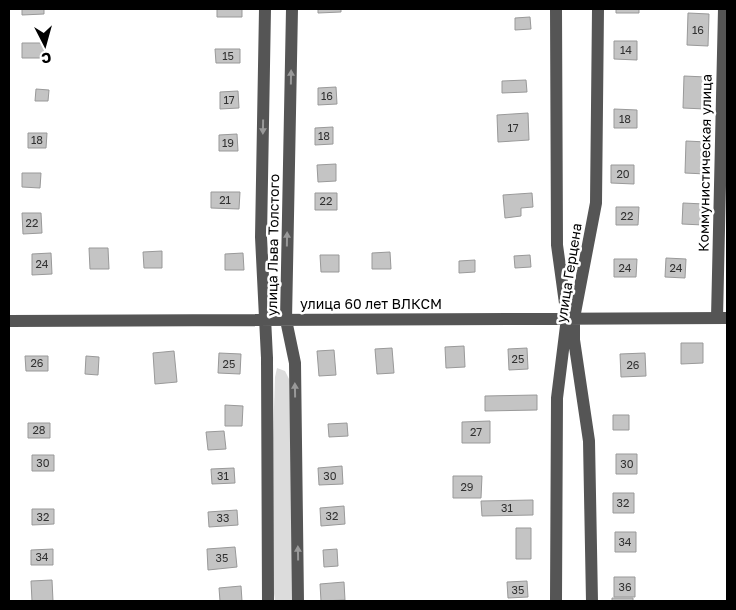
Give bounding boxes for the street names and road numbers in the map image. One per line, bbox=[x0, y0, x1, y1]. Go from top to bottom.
street label: Коммунистическая улица bbox=[694, 74, 715, 252]
street label: улица Льва Толстого bbox=[263, 174, 282, 316]
street label: улица Герцена bbox=[552, 222, 585, 324]
street label: улица 60 лет ВЛКСМ bbox=[300, 295, 442, 312]

